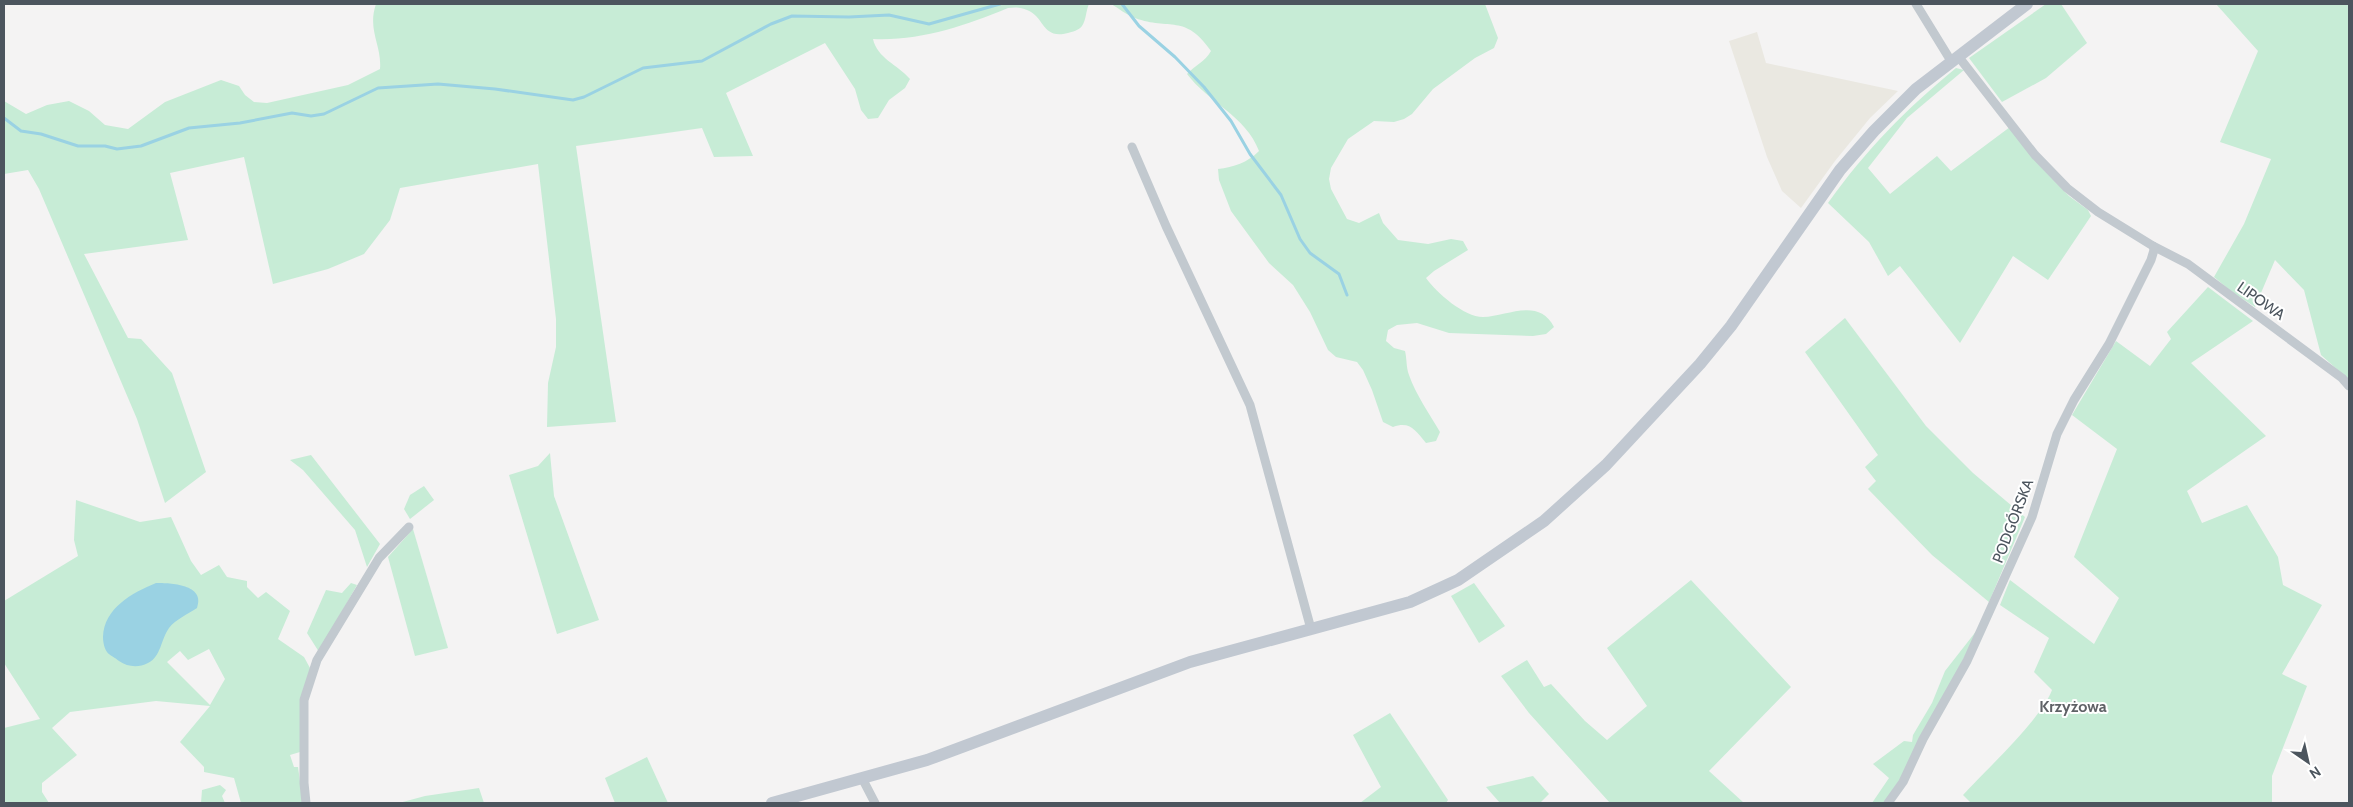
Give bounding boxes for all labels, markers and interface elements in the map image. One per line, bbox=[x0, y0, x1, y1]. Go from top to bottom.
street label: LIPOWA bbox=[2234, 278, 2289, 324]
street label: PODGÓRSKA bbox=[1988, 476, 2037, 565]
district label: Krzyżowa bbox=[2039, 697, 2107, 716]
north arrow bbox=[2283, 737, 2333, 787]
text: N bbox=[2306, 763, 2324, 783]

